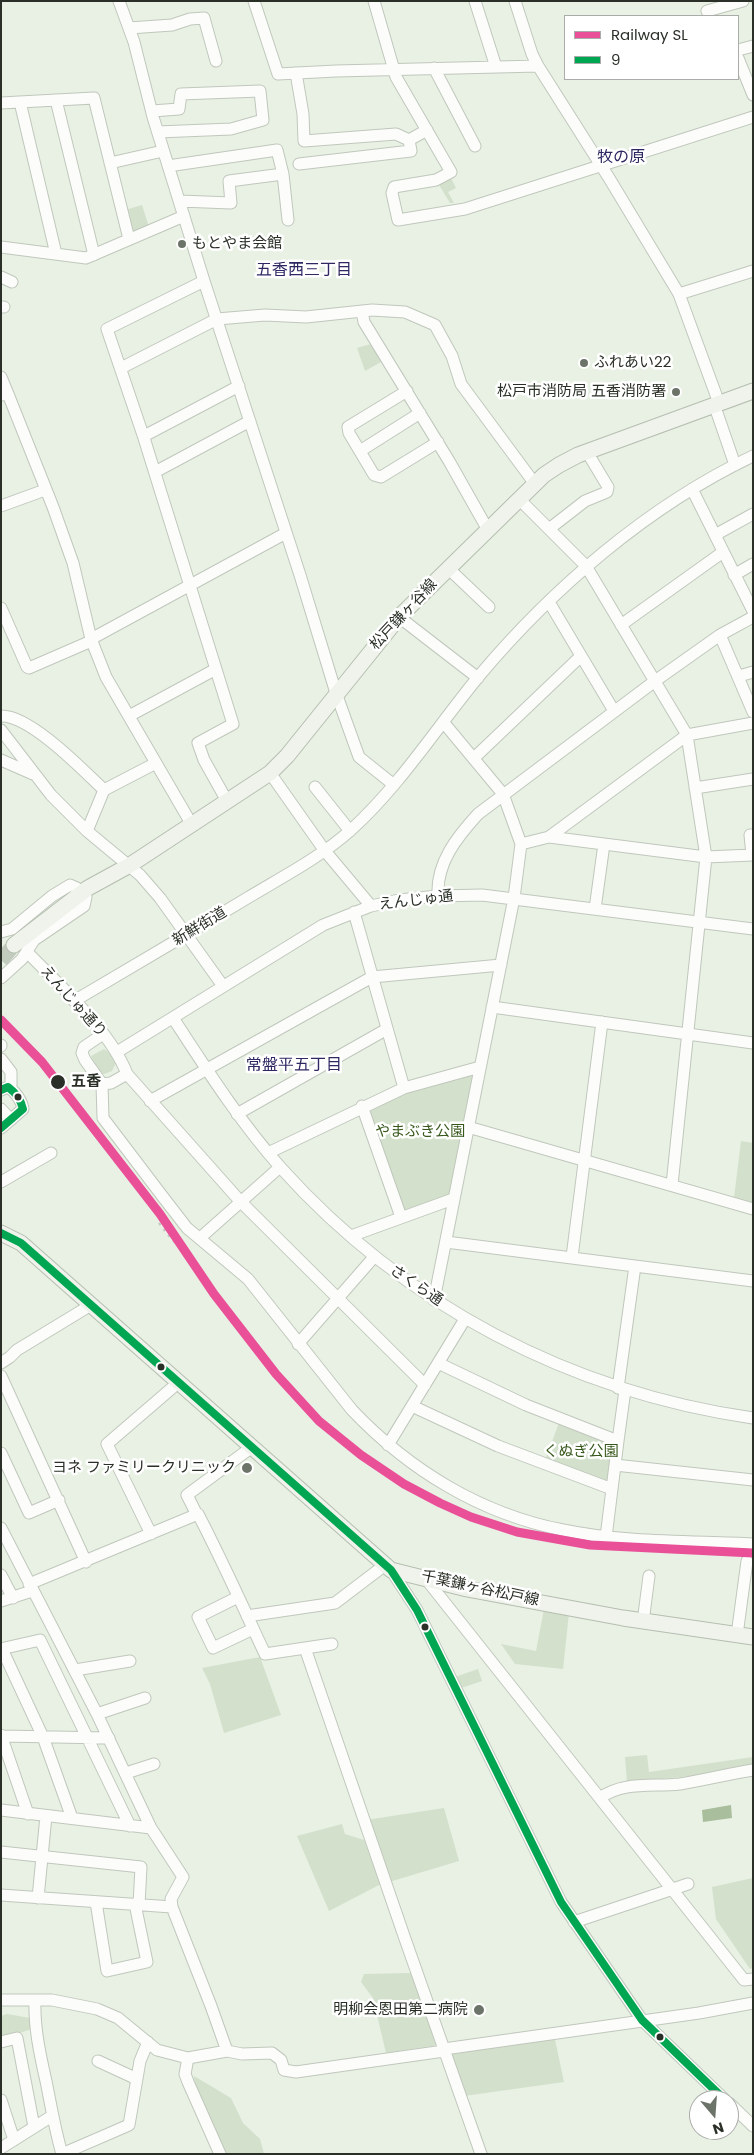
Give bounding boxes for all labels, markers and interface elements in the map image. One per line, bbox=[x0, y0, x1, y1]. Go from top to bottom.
legend bbox=[564, 15, 739, 80]
text: Railway SL bbox=[611, 24, 688, 45]
text: 9 bbox=[611, 49, 620, 70]
district label: 牧の原 bbox=[597, 148, 645, 168]
place label: もとやま会館 bbox=[192, 235, 282, 253]
marker: もとやま会館 bbox=[176, 238, 188, 250]
district label: 五香西三丁目 bbox=[256, 261, 352, 281]
place label: ふれあい22 bbox=[594, 354, 671, 372]
marker: ふれあい22 bbox=[578, 357, 590, 369]
place label: 松戸市消防局 五香消防署 bbox=[497, 383, 666, 401]
marker: 松戸市消防局 五香消防署 bbox=[670, 386, 682, 398]
street label: 松戸鎌ヶ谷線 bbox=[367, 576, 441, 654]
street label: えんじゅ通 bbox=[378, 887, 454, 915]
street label: 新鮮街道 bbox=[170, 904, 230, 950]
street label: えんじゅ通り bbox=[36, 963, 110, 1041]
district label: 常盤平五丁目 bbox=[246, 1056, 342, 1076]
marker: 五香 bbox=[49, 1073, 67, 1091]
place label: 五香 bbox=[71, 1073, 101, 1091]
unlabelled marker bbox=[13, 1092, 23, 1102]
park label: やまぶき公園 bbox=[375, 1123, 465, 1141]
street label: さくら通 bbox=[386, 1262, 446, 1310]
unlabelled marker bbox=[156, 1362, 166, 1372]
park label: くぬぎ公園 bbox=[544, 1443, 618, 1461]
place label: ヨネ ファミリークリニック bbox=[52, 1459, 236, 1477]
marker: ヨネ ファミリークリニック bbox=[240, 1461, 254, 1475]
street label: 千葉鎌ヶ谷松戸線 bbox=[419, 1568, 541, 1610]
unlabelled marker bbox=[420, 1622, 430, 1632]
place label: 明柳会恩田第二病院 bbox=[333, 2001, 468, 2019]
marker: 明柳会恩田第二病院 bbox=[472, 2003, 486, 2017]
unlabelled marker bbox=[655, 2032, 665, 2042]
north arrow bbox=[689, 2090, 739, 2140]
text: N bbox=[710, 2117, 726, 2139]

